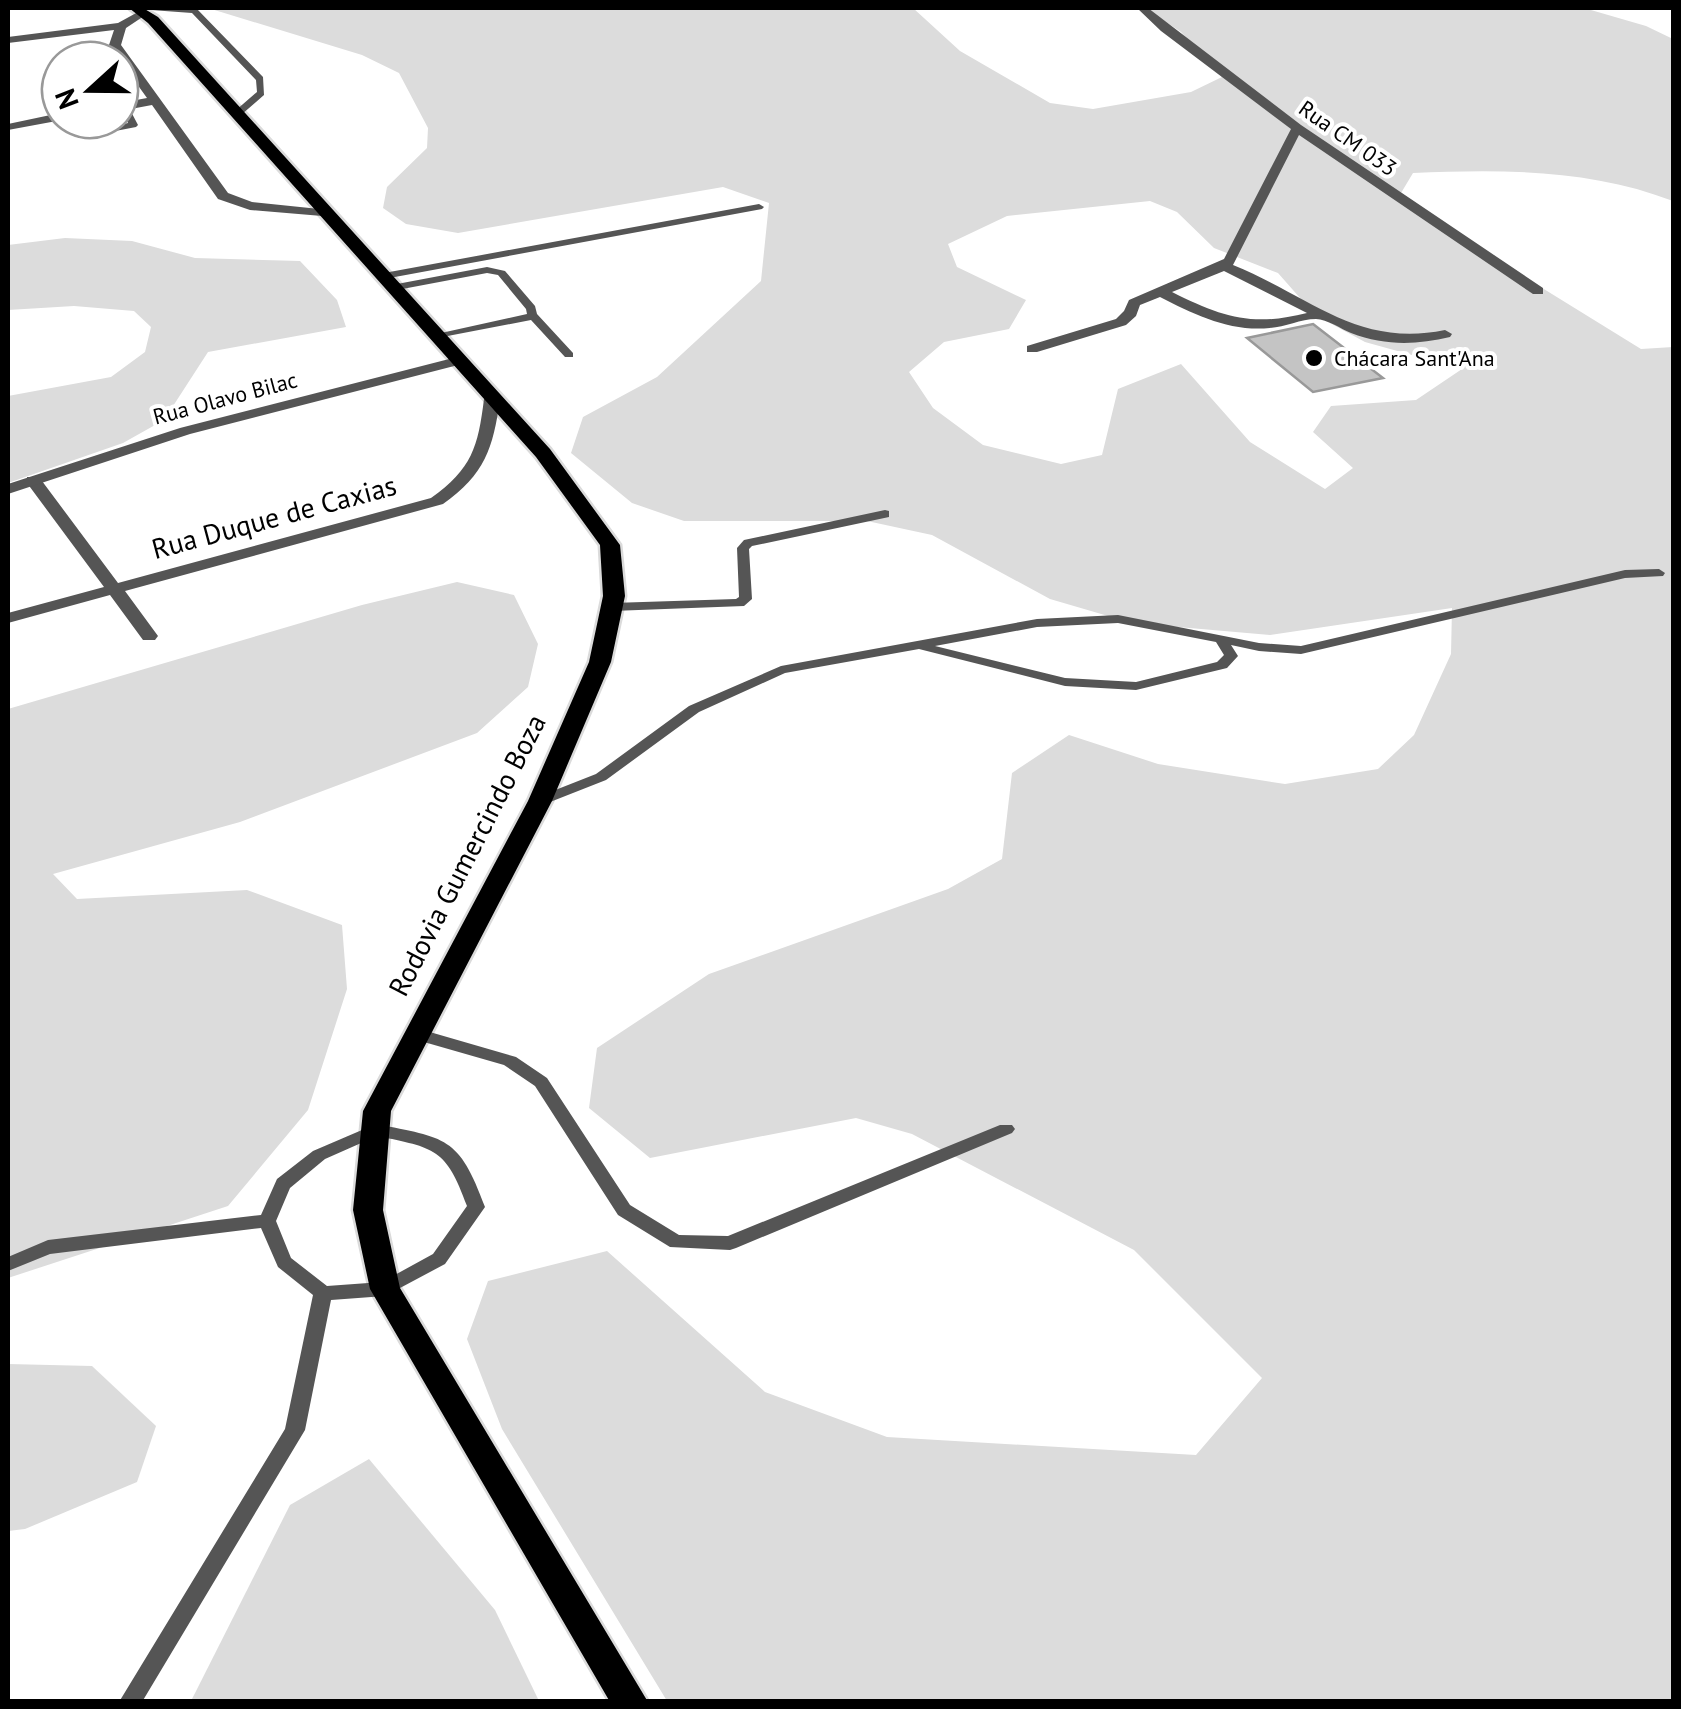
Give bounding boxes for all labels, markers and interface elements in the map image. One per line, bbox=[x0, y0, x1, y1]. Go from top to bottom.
north arrow bbox=[40, 40, 140, 140]
text: N bbox=[46, 84, 87, 114]
street label: Rua CM 033 bbox=[1294, 94, 1402, 182]
place label: Chácara Sant'Ana bbox=[1334, 344, 1495, 372]
marker: Chácara Sant'Ana bbox=[1303, 347, 1325, 369]
street label: Rua Olavo Bilac bbox=[150, 365, 300, 431]
street label: Rua Duque de Caxias bbox=[147, 466, 400, 567]
street label: Rodovia Gumercindo Boza bbox=[379, 708, 554, 1002]

